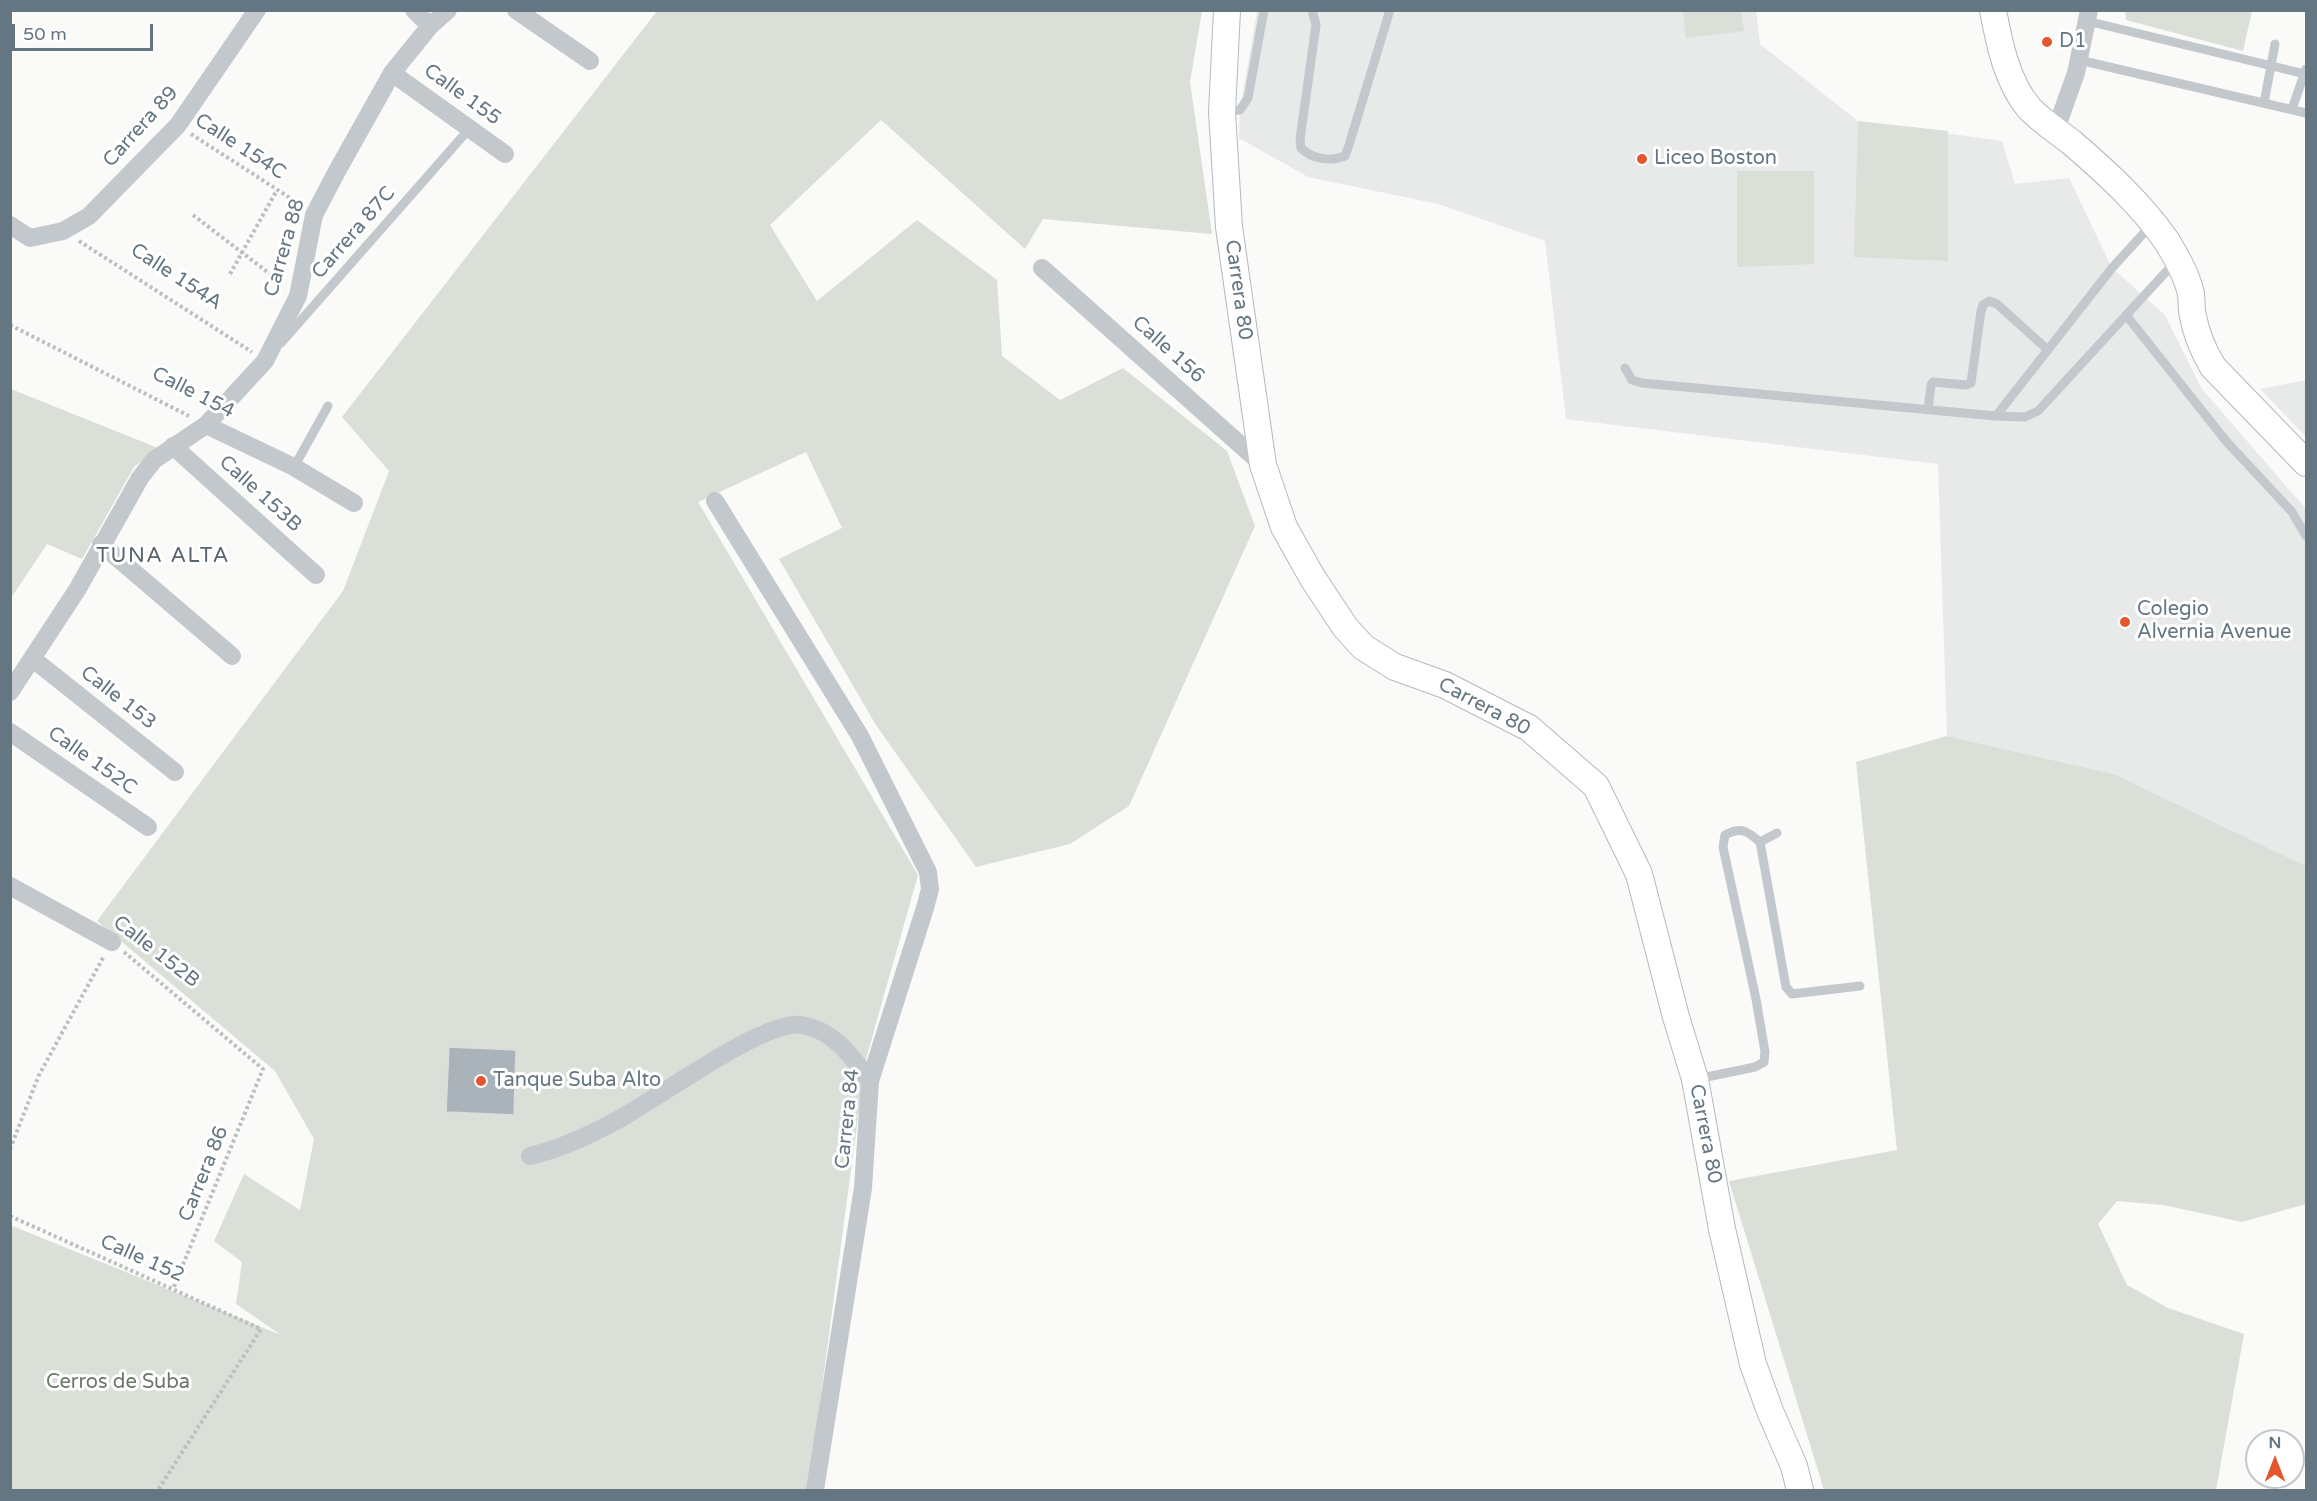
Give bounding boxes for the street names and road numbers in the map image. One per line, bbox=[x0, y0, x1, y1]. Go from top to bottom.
street label: Calle 155 bbox=[419, 59, 505, 131]
street label: Carrera 89 bbox=[98, 82, 184, 172]
street label: Calle 154C bbox=[190, 109, 290, 185]
street label: Carrera 87C bbox=[307, 182, 401, 284]
street label: Carrera 88 bbox=[260, 196, 310, 300]
street label: Carrera 80 bbox=[1219, 238, 1257, 342]
street label: Calle 154A bbox=[126, 239, 226, 315]
street label: Calle 156 bbox=[1127, 311, 1209, 389]
street label: Calle 154 bbox=[148, 362, 238, 424]
street label: Calle 153B bbox=[214, 451, 306, 537]
street label: Calle 153 bbox=[75, 661, 161, 735]
street label: Carrera 80 bbox=[1434, 673, 1534, 741]
street label: Calle 152C bbox=[43, 722, 141, 800]
street label: Calle 152B bbox=[108, 911, 204, 993]
street label: Carrera 84 bbox=[831, 1068, 865, 1170]
street label: Carrera 80 bbox=[1684, 1082, 1726, 1186]
street label: Carrera 86 bbox=[174, 1123, 234, 1225]
street label: Calle 152 bbox=[96, 1230, 188, 1288]

